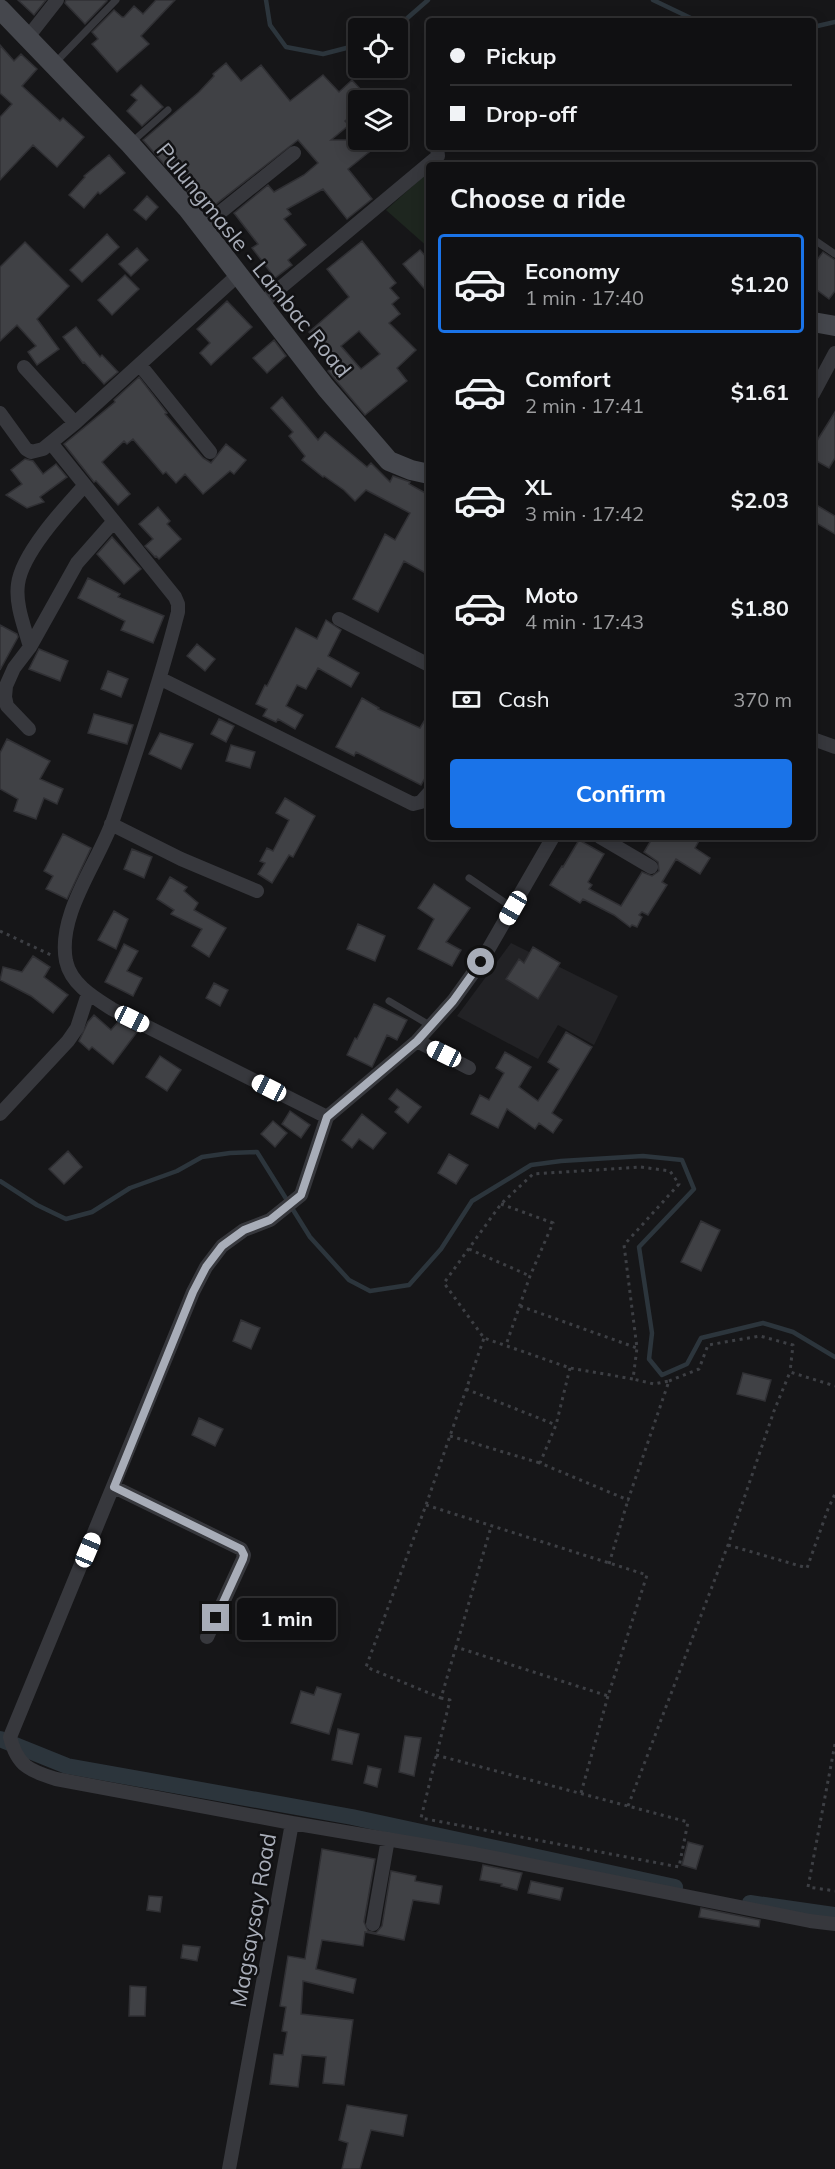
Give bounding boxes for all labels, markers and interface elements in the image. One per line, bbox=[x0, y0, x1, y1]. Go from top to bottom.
map controls bbox=[348, 18, 408, 150]
button: locate bbox=[348, 18, 408, 78]
text: Pickup bbox=[486, 42, 556, 70]
button: layers bbox=[348, 90, 408, 150]
text: Drop-off bbox=[486, 100, 577, 128]
street label: Pulungmasle - Lambac Road bbox=[151, 137, 357, 383]
text: Choose a ride bbox=[450, 181, 626, 215]
icon: car bbox=[453, 257, 507, 311]
text: Economy bbox=[525, 257, 620, 285]
text: $1.20 bbox=[731, 270, 789, 298]
text: 1 min · 17:40 bbox=[525, 285, 644, 310]
icon: car bbox=[453, 365, 507, 419]
text: Comfort bbox=[525, 365, 611, 393]
text: $1.61 bbox=[731, 378, 789, 406]
text: 2 min · 17:41 bbox=[525, 393, 644, 418]
icon: car bbox=[453, 473, 507, 527]
text: XL bbox=[525, 473, 552, 501]
text: $2.03 bbox=[731, 486, 789, 514]
text: 3 min · 17:42 bbox=[525, 501, 644, 526]
icon: car bbox=[453, 581, 507, 635]
text: Moto bbox=[525, 581, 578, 609]
text: $1.80 bbox=[731, 594, 789, 622]
text: 4 min · 17:43 bbox=[525, 609, 644, 634]
icon: cash bbox=[450, 683, 483, 716]
text: Cash bbox=[498, 685, 550, 713]
text: 370 m bbox=[733, 687, 792, 712]
button: Confirm bbox=[450, 759, 792, 828]
car bbox=[496, 888, 530, 928]
route start bbox=[467, 948, 494, 975]
car bbox=[112, 1003, 152, 1035]
car bbox=[424, 1038, 464, 1070]
car bbox=[249, 1072, 289, 1104]
car bbox=[73, 1530, 103, 1570]
callout: 1 min bbox=[237, 1597, 336, 1639]
route end bbox=[202, 1604, 229, 1631]
text: 1 min bbox=[260, 1606, 313, 1631]
street label: Magsaysay Road bbox=[224, 1831, 282, 2009]

